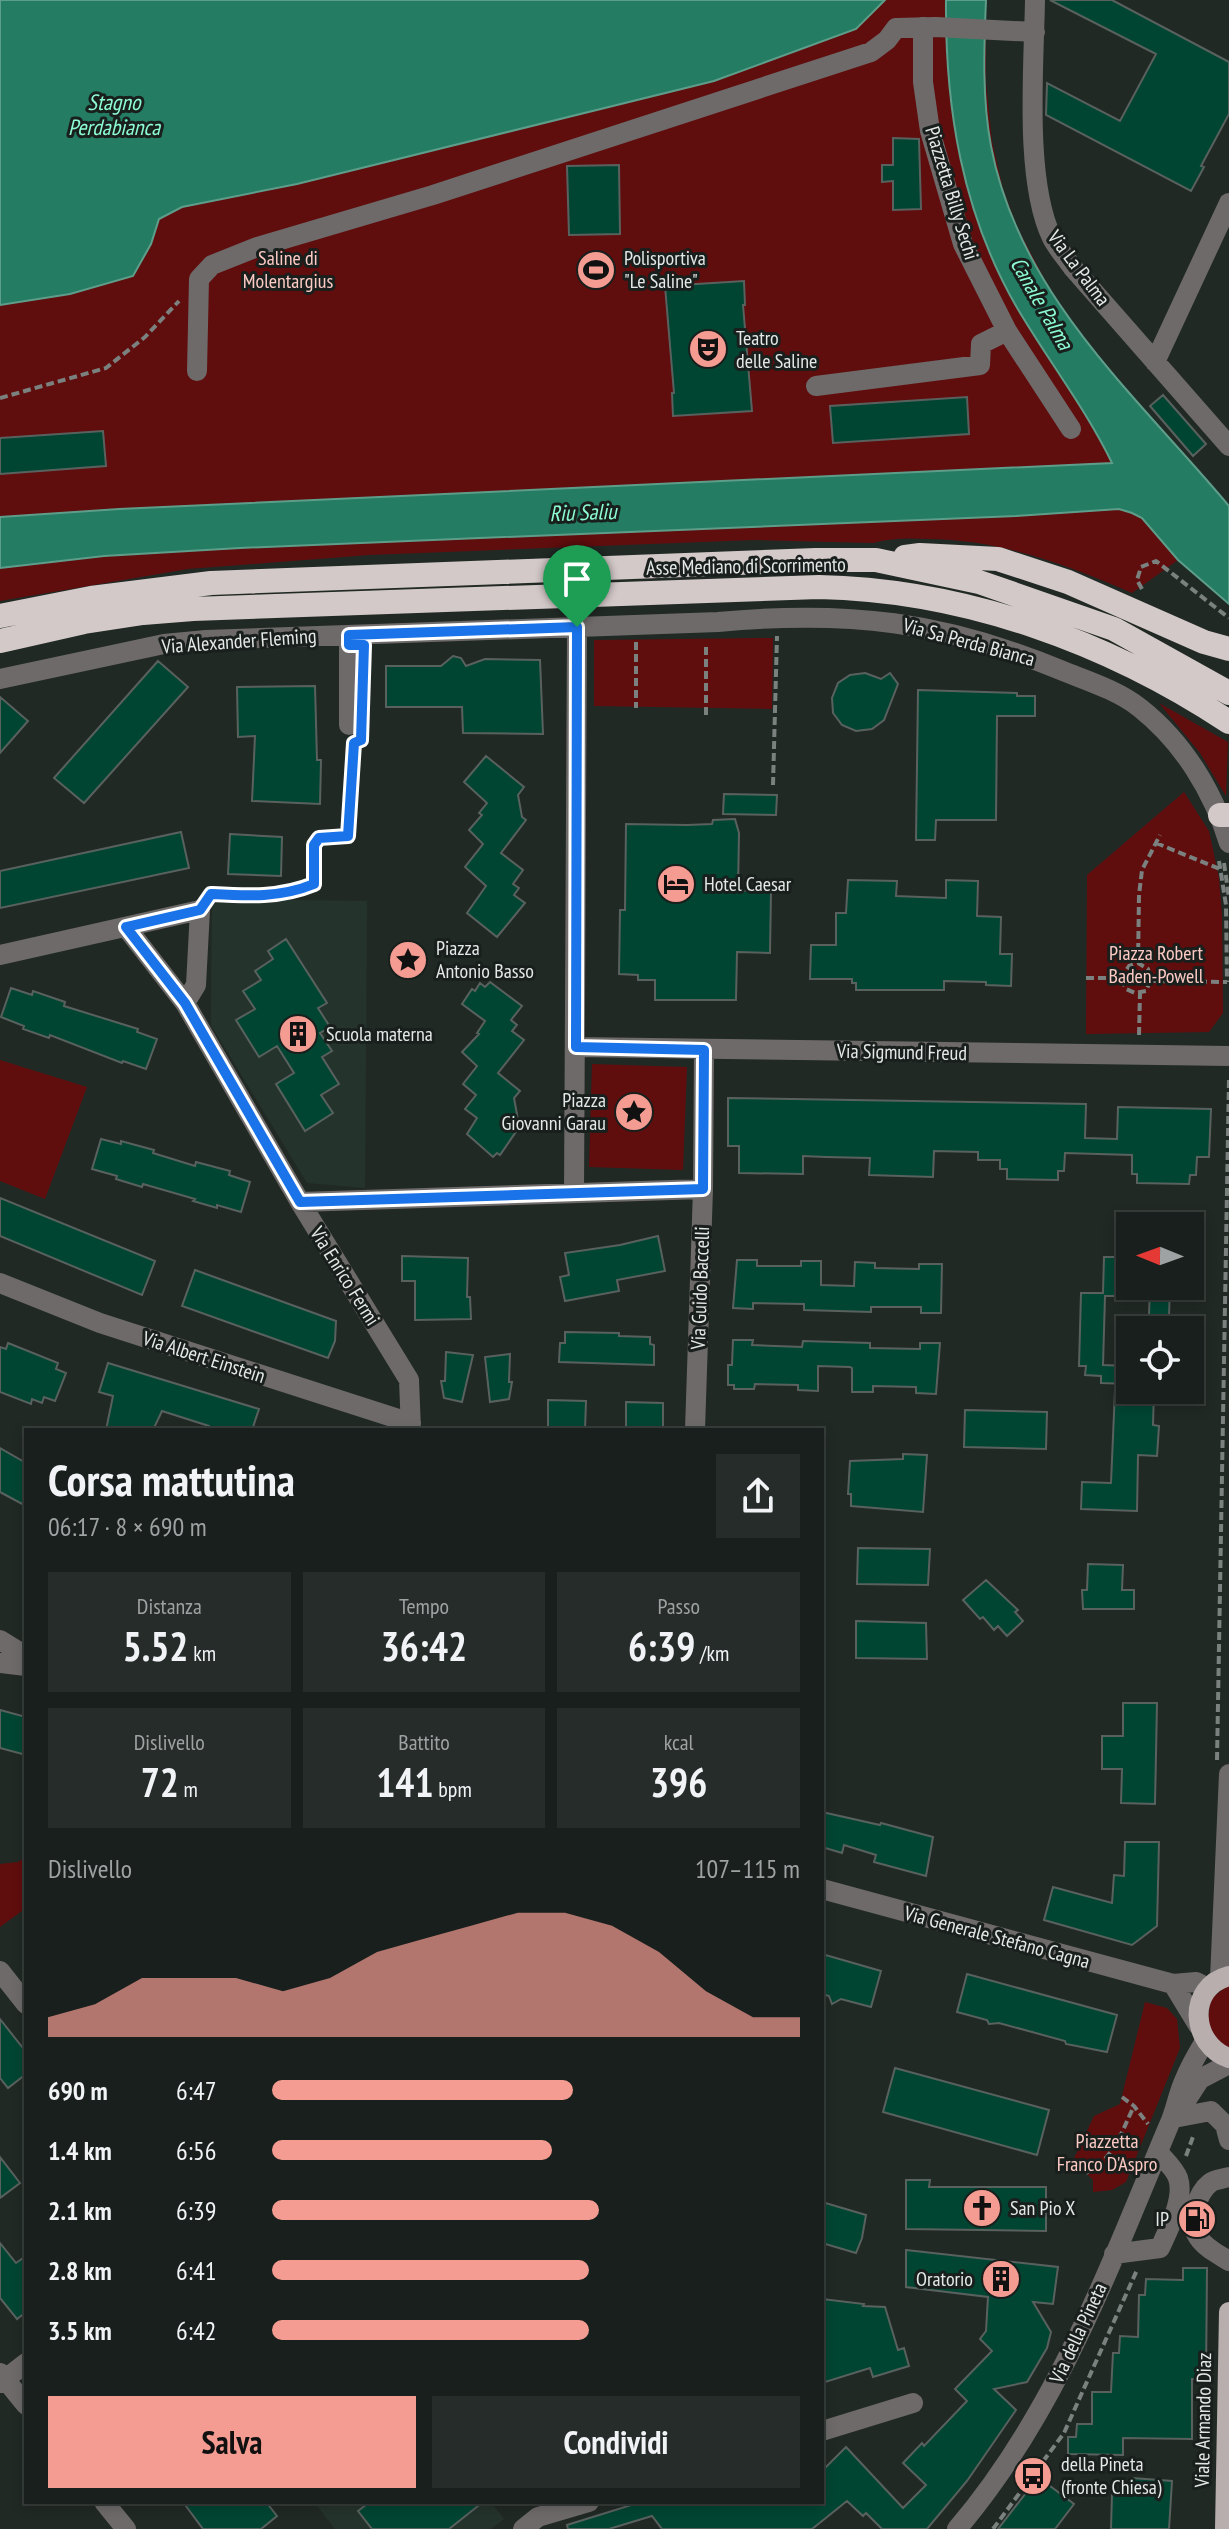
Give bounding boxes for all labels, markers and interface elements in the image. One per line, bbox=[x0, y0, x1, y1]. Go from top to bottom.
water label: Stagno Perdabianca bbox=[68, 88, 161, 141]
street label: Piazzetta Billy Sechi bbox=[919, 123, 985, 263]
street label: Via La Palma bbox=[1041, 224, 1116, 311]
park label: Saline di Molentargius bbox=[243, 245, 333, 294]
place label: Polisportiva "Le Saline" bbox=[624, 245, 706, 294]
sports icon: Polisportiva "Le Saline" bbox=[575, 249, 617, 291]
water label: Canale Palma bbox=[1004, 252, 1080, 355]
place label: Teatro delle Saline bbox=[736, 325, 817, 374]
theatre icon: Teatro delle Saline bbox=[687, 328, 729, 370]
water label: Riu Saliu bbox=[549, 497, 619, 527]
pin bbox=[543, 545, 611, 627]
street label: Asse Mediano di Scorrimento bbox=[646, 551, 846, 581]
icon: arrive bbox=[555, 557, 599, 601]
street label: Via Sa Perda Bianca bbox=[899, 612, 1038, 672]
street label: Via Alexander Fleming bbox=[160, 623, 317, 659]
hotel icon: Hotel Caesar bbox=[655, 863, 697, 905]
place label: Hotel Caesar bbox=[704, 871, 792, 897]
place label: Piazza Antonio Basso bbox=[436, 935, 534, 984]
place icon: Piazza Antonio Basso bbox=[387, 939, 429, 981]
park label: Piazza Robert Baden-Powell bbox=[1108, 940, 1204, 989]
building icon: Scuola materna bbox=[277, 1013, 319, 1055]
place label: Scuola materna bbox=[326, 1021, 433, 1047]
street label: Via Sigmund Freud bbox=[836, 1038, 967, 1066]
place label: Piazza Giovanni Garau bbox=[501, 1087, 606, 1136]
place icon: Piazza Giovanni Garau bbox=[613, 1091, 655, 1133]
north arrow bbox=[1116, 1212, 1204, 1300]
map controls bbox=[1116, 1212, 1204, 1404]
street label: Via Enrico Fermi bbox=[304, 1221, 386, 1330]
street label: Via Guido Baccelli bbox=[685, 1226, 715, 1351]
button: locate bbox=[1116, 1316, 1204, 1404]
street label: Via Albert Einstein bbox=[139, 1325, 269, 1389]
text: Corsa mattutina bbox=[48, 1451, 295, 1508]
button: share bbox=[716, 1454, 800, 1538]
text: 06:17 · 8 × 690 m bbox=[48, 1510, 207, 1543]
text: Distanza bbox=[137, 1592, 202, 1620]
text: Tempo bbox=[399, 1592, 449, 1620]
text: Passo bbox=[657, 1592, 700, 1620]
text: 5.52 bbox=[123, 1620, 188, 1672]
text: 36:42 bbox=[381, 1620, 467, 1672]
text: 6:39 bbox=[628, 1620, 695, 1672]
text: km bbox=[188, 1639, 216, 1667]
text: /km bbox=[695, 1639, 729, 1667]
text: Dislivello bbox=[134, 1728, 205, 1756]
text: Battito bbox=[398, 1728, 450, 1756]
text: kcal bbox=[664, 1728, 694, 1756]
text: 72 bbox=[141, 1756, 179, 1808]
text: 141 bbox=[376, 1756, 434, 1808]
text: 396 bbox=[650, 1756, 707, 1808]
text: m bbox=[179, 1775, 198, 1803]
text: bpm bbox=[434, 1775, 472, 1803]
text: Dislivello bbox=[48, 1852, 132, 1885]
text: 107–115 m bbox=[695, 1852, 800, 1885]
street label: Via Generale Stefano Cagna bbox=[900, 1899, 1093, 1974]
text: 690 m bbox=[48, 2074, 108, 2107]
text: 6:47 bbox=[176, 2074, 216, 2107]
park label: Piazzetta Franco D'Aspro bbox=[1057, 2128, 1157, 2177]
text: 1.4 km bbox=[48, 2134, 112, 2167]
text: 6:56 bbox=[176, 2134, 216, 2167]
church icon: San Pio X bbox=[961, 2187, 1003, 2229]
text: 2.1 km bbox=[48, 2194, 112, 2227]
text: 6:39 bbox=[176, 2194, 216, 2227]
place label: San Pio X bbox=[1010, 2195, 1075, 2221]
fuel station icon: IP bbox=[1176, 2198, 1218, 2240]
place label: IP bbox=[1155, 2206, 1169, 2232]
text: 2.8 km bbox=[48, 2254, 112, 2287]
text: 6:41 bbox=[176, 2254, 216, 2287]
building icon: Oratorio bbox=[980, 2258, 1022, 2300]
place label: Oratorio bbox=[916, 2266, 973, 2292]
street label: Via della Pineta bbox=[1043, 2278, 1113, 2388]
text: 3.5 km bbox=[48, 2314, 112, 2347]
text: 6:42 bbox=[176, 2314, 216, 2347]
street label: Viale Armando Diaz bbox=[1189, 2353, 1217, 2488]
button: Salva bbox=[48, 2396, 416, 2488]
button: Condividi bbox=[432, 2396, 800, 2488]
place label: della Pineta (fronte Chiesa) bbox=[1061, 2451, 1162, 2500]
bus stop icon: della Pineta (fronte Chiesa) bbox=[1012, 2455, 1054, 2497]

